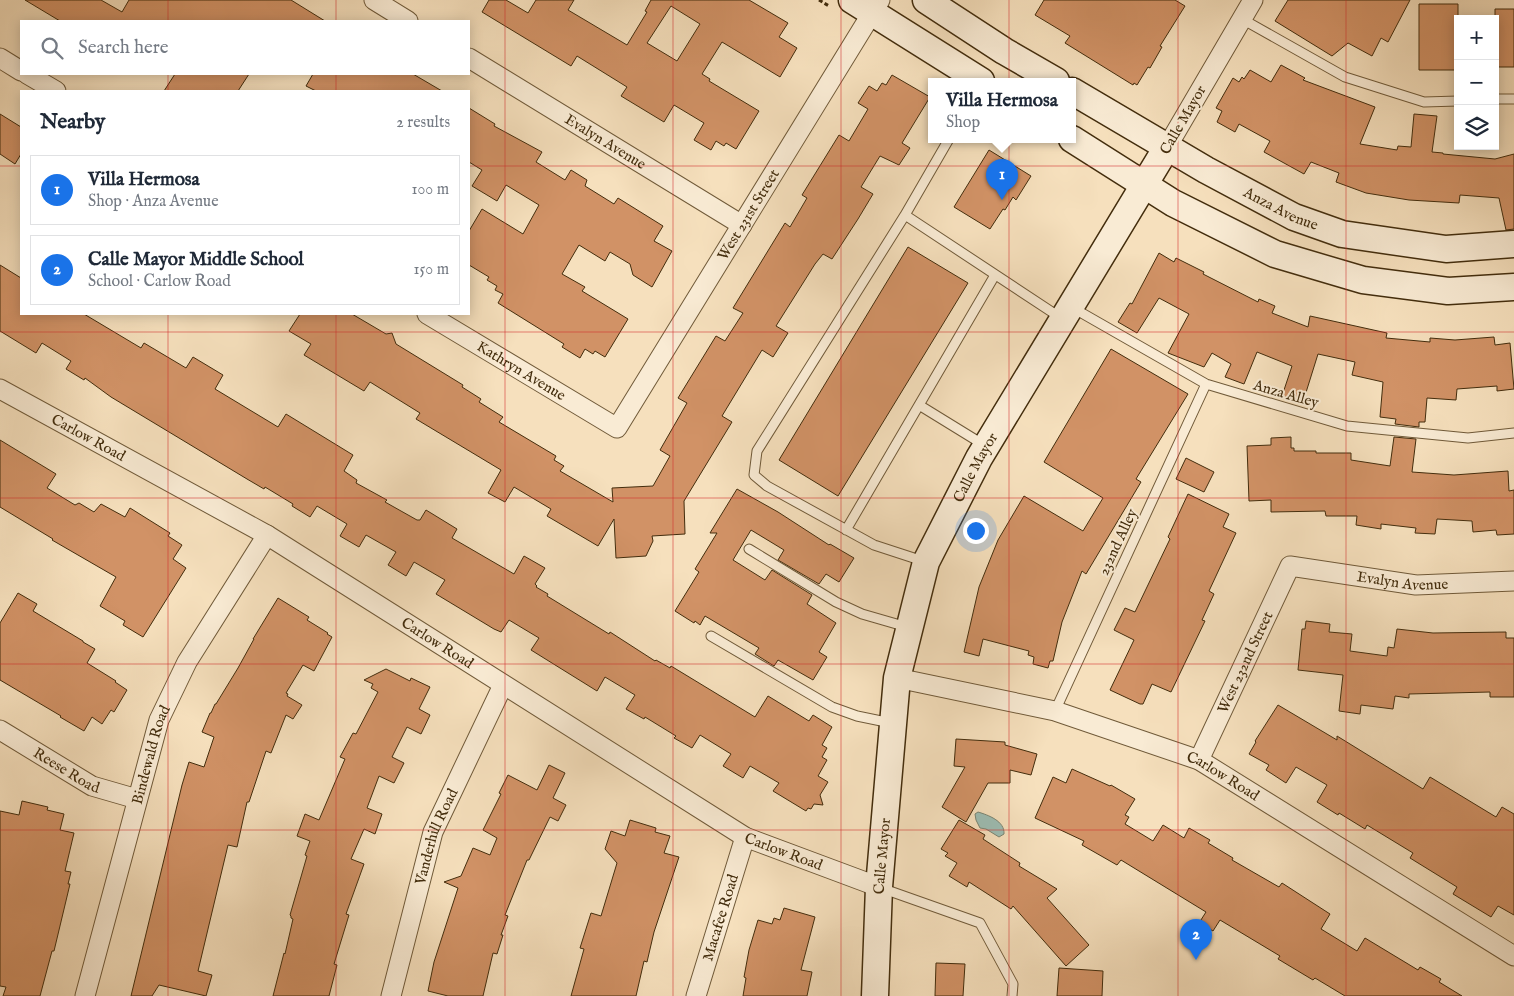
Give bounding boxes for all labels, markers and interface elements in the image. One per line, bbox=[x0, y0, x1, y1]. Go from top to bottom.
map controls bbox=[1454, 15, 1499, 150]
button: + bbox=[1454, 15, 1499, 60]
search box bbox=[20, 20, 470, 75]
icon: search bbox=[38, 34, 66, 62]
text: Search here bbox=[78, 36, 169, 60]
button: − bbox=[1454, 60, 1499, 105]
popup bbox=[928, 78, 1076, 143]
street label: Calle Mayor bbox=[1156, 82, 1211, 158]
text: Villa Hermosa bbox=[946, 89, 1058, 113]
button: layers bbox=[1454, 105, 1499, 150]
text: Nearby bbox=[40, 109, 105, 136]
street label: Evalyn Avenue bbox=[561, 109, 650, 174]
text: 2 results bbox=[396, 113, 450, 133]
text: Shop bbox=[946, 113, 980, 133]
pin: 1 bbox=[986, 159, 1018, 200]
street label: West 231st Street bbox=[713, 166, 783, 264]
text: Villa Hermosa bbox=[88, 168, 200, 192]
text: 1 bbox=[54, 180, 60, 200]
text: 100 m bbox=[412, 180, 449, 200]
street label: Anza Avenue bbox=[1240, 182, 1321, 234]
text: Shop · Anza Avenue bbox=[88, 192, 219, 212]
text: Calle Mayor Middle School bbox=[88, 248, 304, 272]
text: 2 bbox=[53, 260, 61, 280]
text: 150 m bbox=[414, 260, 449, 280]
text: School · Carlow Road bbox=[88, 272, 231, 292]
street label: Kathryn Avenue bbox=[473, 337, 569, 405]
street label: Anza Alley bbox=[1250, 375, 1322, 413]
street label: Carlow Road bbox=[48, 410, 130, 466]
street label: Calle Mayor bbox=[949, 429, 1002, 506]
street label: 232nd Alley bbox=[1094, 505, 1142, 578]
your location bbox=[963, 518, 989, 544]
street label: Evalyn Avenue bbox=[1356, 567, 1449, 595]
street label: West 232nd Street bbox=[1213, 608, 1277, 716]
street label: Carlow Road bbox=[398, 613, 478, 673]
street label: Bindewald Road bbox=[127, 701, 175, 806]
street label: Reese Road bbox=[30, 743, 103, 797]
street label: Carlow Road bbox=[1184, 747, 1264, 805]
street label: Vanderhill Road bbox=[410, 784, 462, 888]
street label: Calle Mayor bbox=[869, 817, 894, 895]
street label: Carlow Road bbox=[742, 828, 826, 875]
street label: Macafee Road bbox=[698, 871, 743, 963]
pin: 2 bbox=[1180, 919, 1212, 960]

